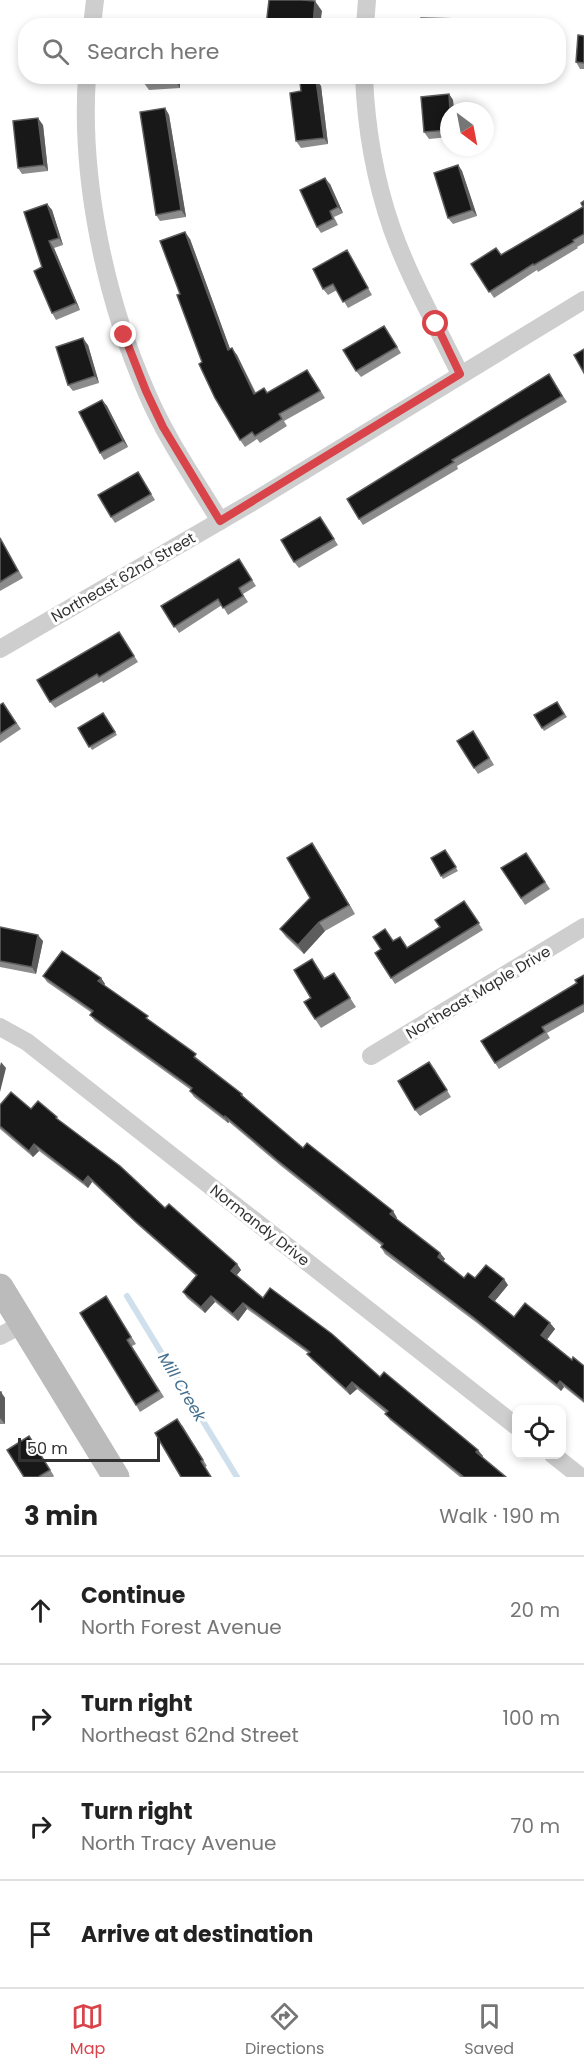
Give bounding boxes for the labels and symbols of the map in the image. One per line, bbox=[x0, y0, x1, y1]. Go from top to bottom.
north arrow bbox=[440, 102, 494, 156]
route start bbox=[422, 310, 448, 336]
route end bbox=[110, 321, 136, 347]
street label: Northeast 62nd Street bbox=[47, 527, 199, 627]
street label: Northeast Maple Drive bbox=[402, 940, 554, 1044]
street label: Normandy Drive bbox=[206, 1179, 314, 1271]
water label: Mill Creek bbox=[152, 1348, 212, 1426]
scale bar bbox=[18, 1435, 160, 1462]

